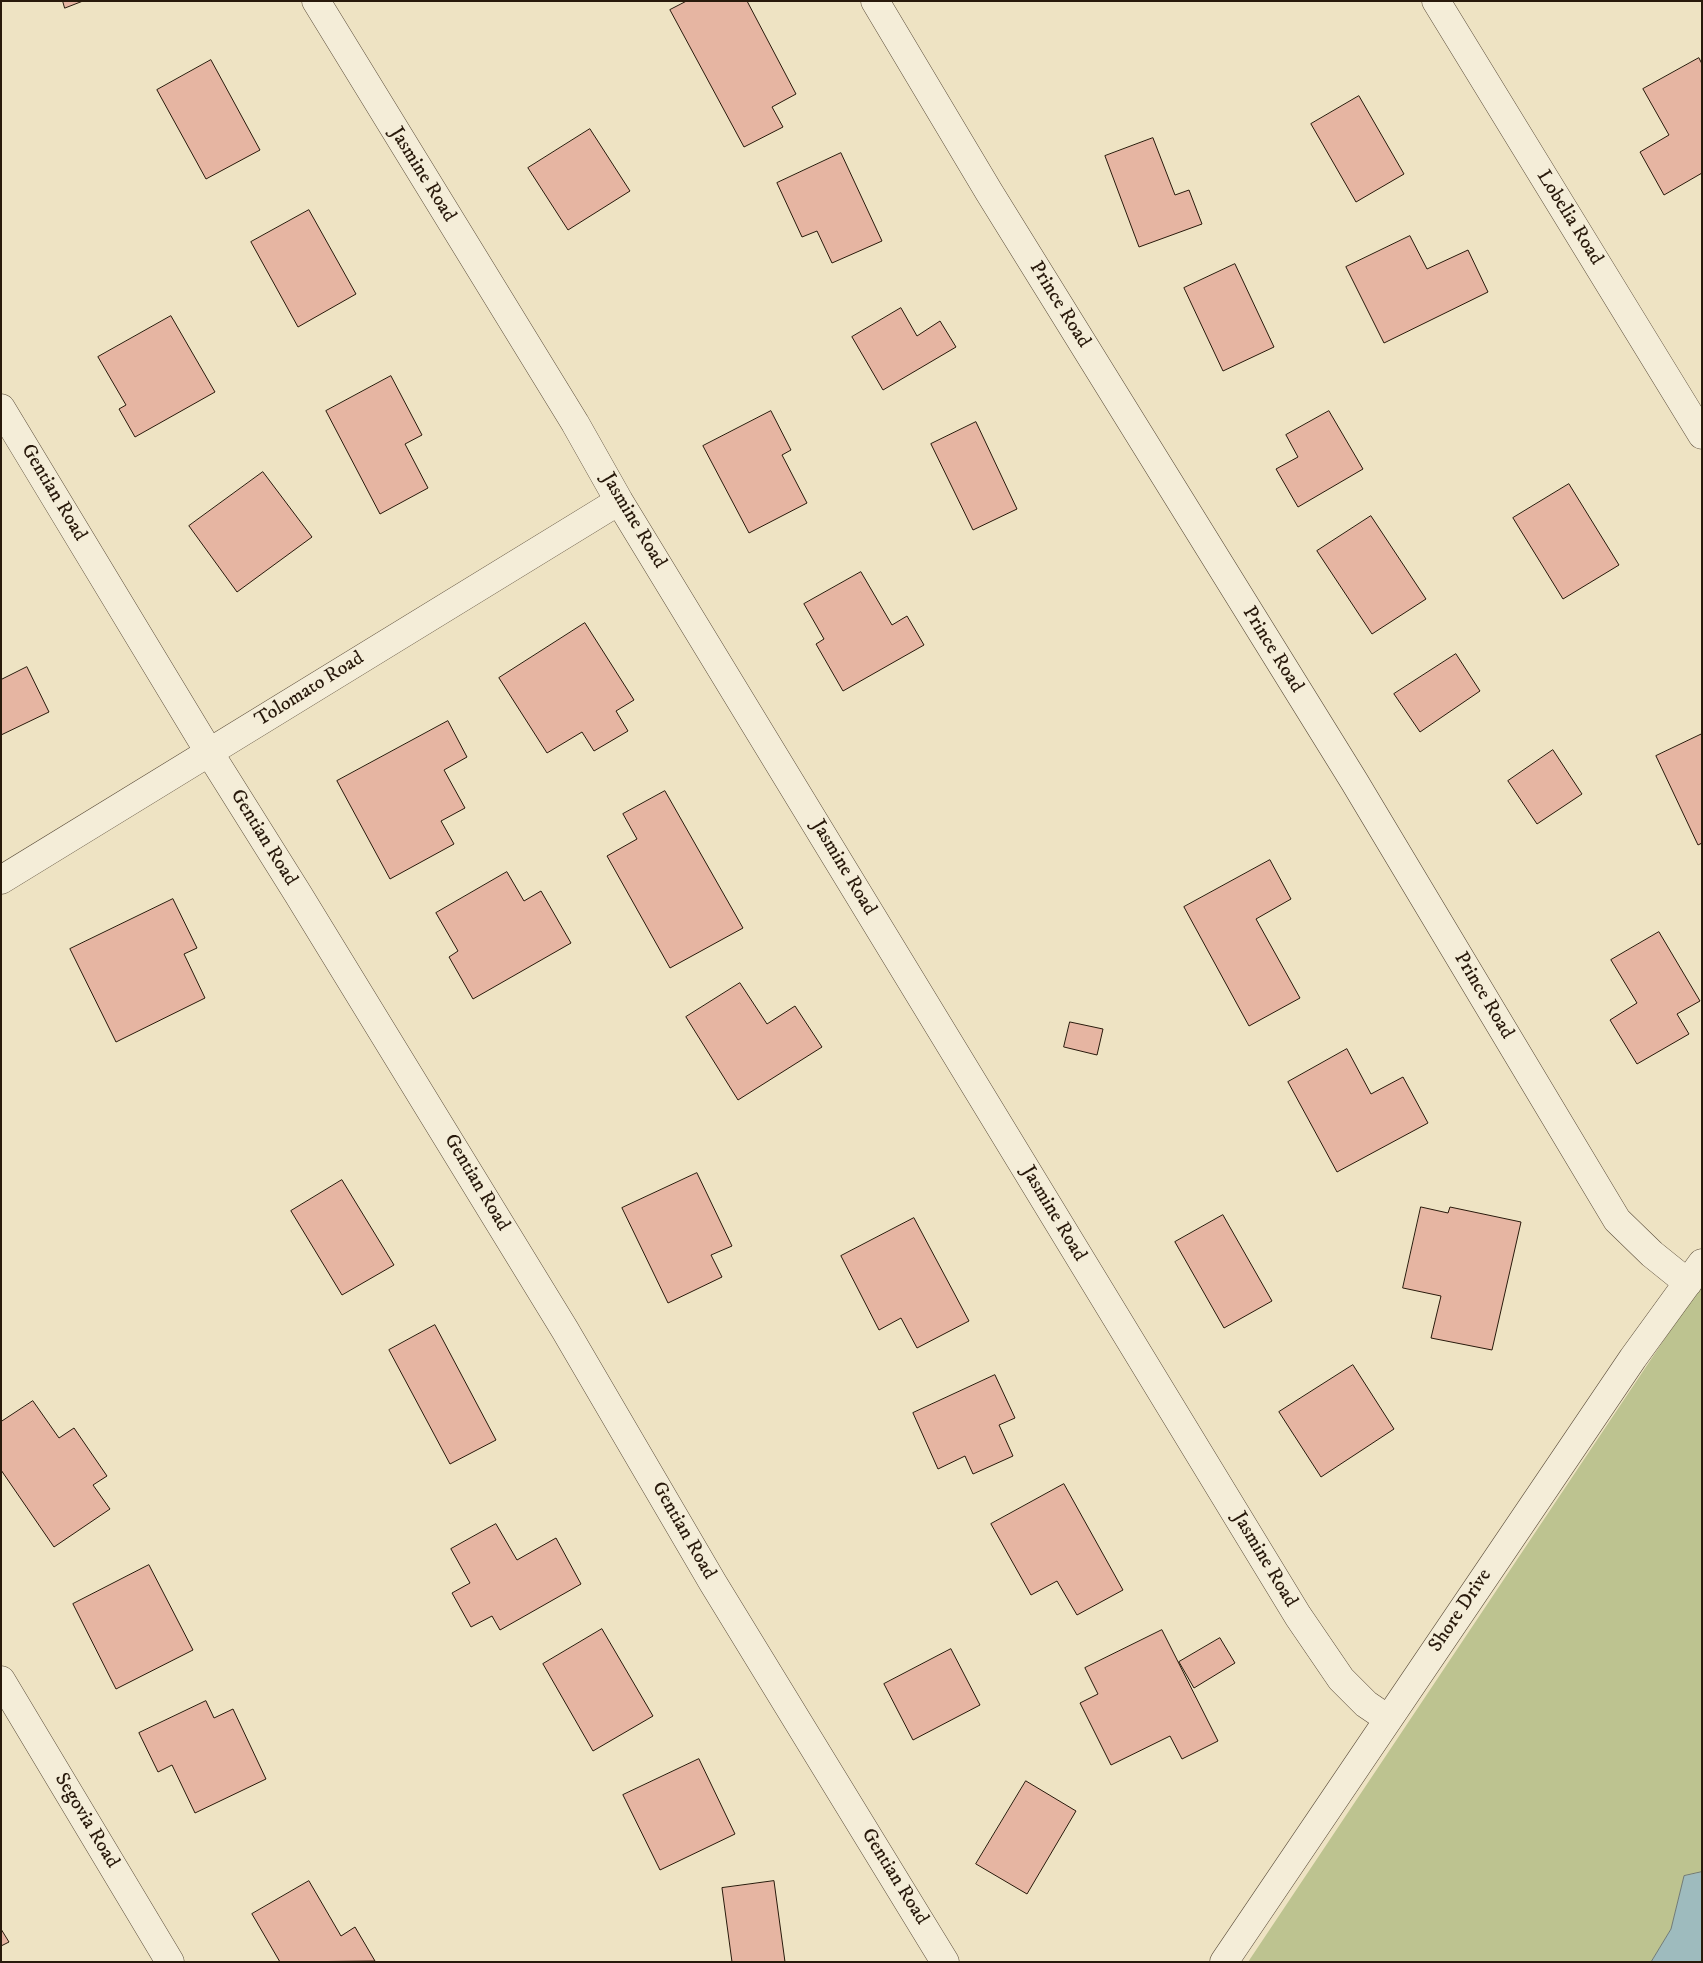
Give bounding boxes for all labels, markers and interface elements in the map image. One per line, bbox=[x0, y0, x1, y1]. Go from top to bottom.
street label: Jasmine Road bbox=[383, 123, 461, 227]
street label: Lobelia Road bbox=[1530, 166, 1608, 270]
street label: Prince Road bbox=[1023, 257, 1095, 353]
street label: Gentian Road bbox=[15, 440, 91, 546]
street label: Jasmine Road bbox=[595, 469, 671, 573]
street label: Prince Road bbox=[1236, 602, 1308, 698]
street label: Tolomato Road bbox=[251, 647, 369, 733]
street label: Gentian Road bbox=[224, 785, 302, 891]
street label: Jasmine Road bbox=[805, 816, 881, 920]
street label: Prince Road bbox=[1448, 948, 1518, 1044]
street label: Gentian Road bbox=[438, 1130, 514, 1236]
street label: Jasmine Road bbox=[1015, 1162, 1091, 1266]
street label: Gentian Road bbox=[645, 1478, 721, 1584]
street label: Jasmine Road bbox=[1226, 1508, 1302, 1612]
street label: Shore Drive bbox=[1424, 1565, 1498, 1657]
street label: Segovia Road bbox=[48, 1769, 124, 1873]
street label: Gentian Road bbox=[855, 1824, 933, 1930]

